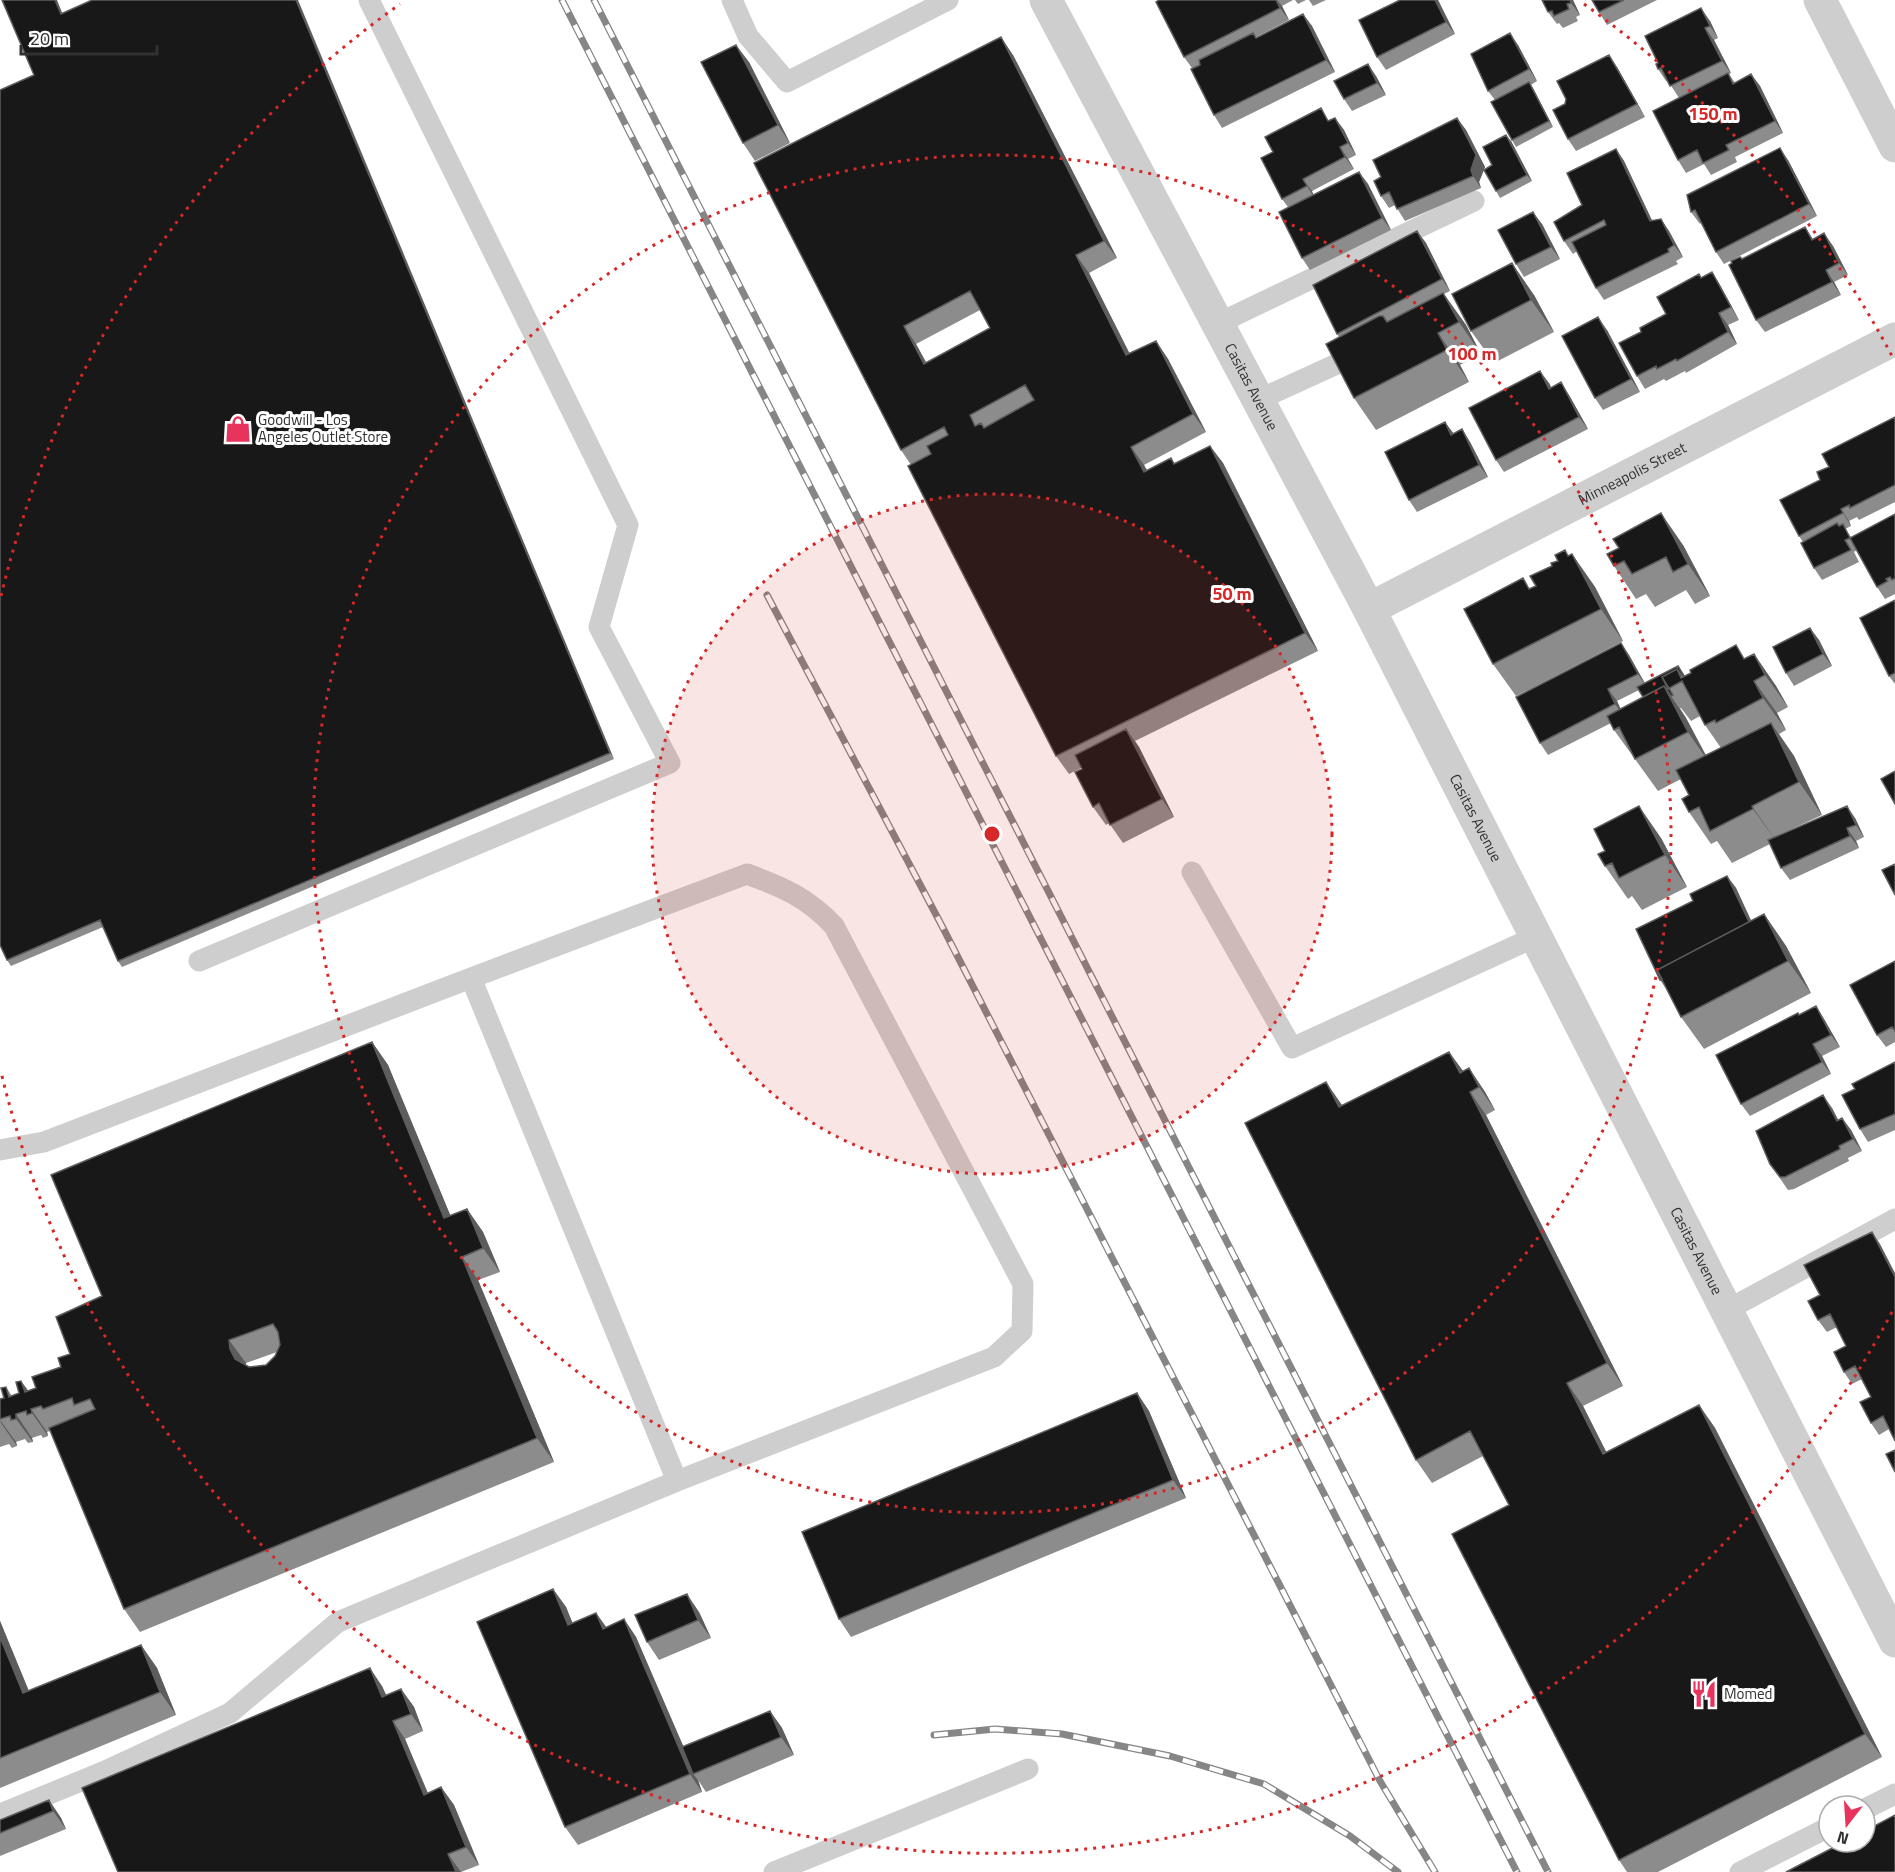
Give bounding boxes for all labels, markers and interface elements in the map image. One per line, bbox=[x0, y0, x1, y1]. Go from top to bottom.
scale bar bbox=[21, 18, 158, 56]
text: 20 m bbox=[30, 25, 69, 52]
text: 150 m bbox=[1688, 100, 1738, 127]
street label: Casitas Avenue bbox=[1219, 339, 1284, 435]
text: 100 m bbox=[1447, 340, 1497, 367]
place label: Goodwill - Los Angeles Outlet Store bbox=[258, 408, 388, 448]
shop icon: Goodwill - Los Angeles Outlet Store bbox=[223, 414, 253, 444]
street label: Minneapolis Street bbox=[1574, 436, 1691, 511]
text: 50 m bbox=[1212, 580, 1252, 607]
street label: Casitas Avenue bbox=[1444, 770, 1508, 866]
centre of rings bbox=[982, 824, 1002, 844]
street label: Casitas Avenue bbox=[1665, 1203, 1729, 1299]
restaurant icon: Momed bbox=[1689, 1679, 1719, 1709]
place label: Momed bbox=[1724, 1682, 1773, 1705]
north arrow bbox=[1817, 1794, 1877, 1854]
text: N bbox=[1834, 1825, 1851, 1851]

